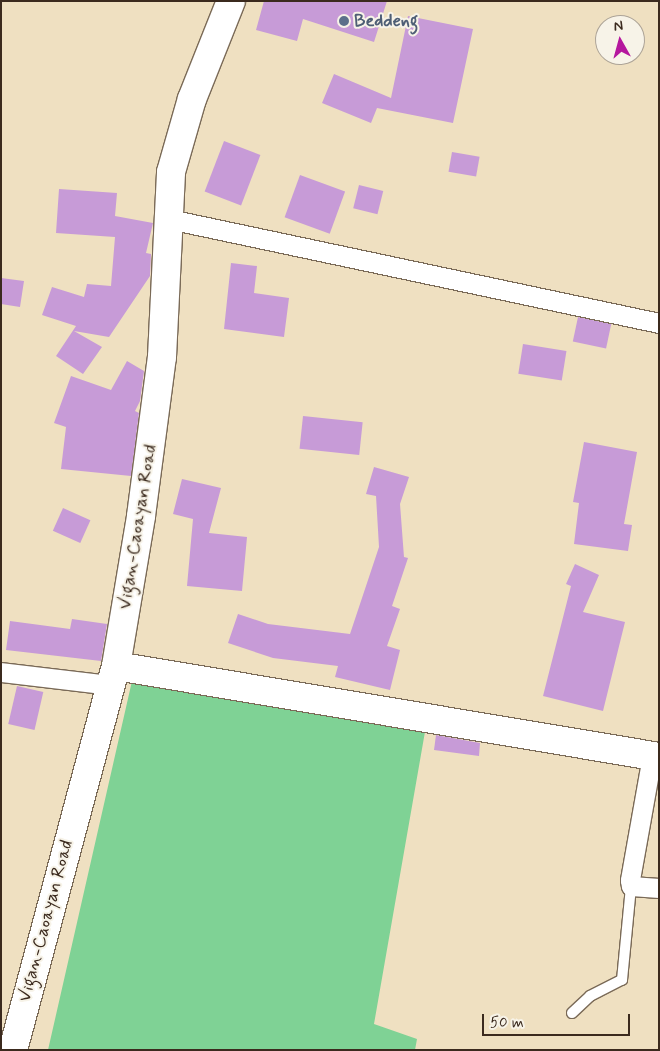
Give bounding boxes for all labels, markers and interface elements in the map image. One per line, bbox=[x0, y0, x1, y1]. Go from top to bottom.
place label: Beddeng bbox=[354, 10, 418, 32]
marker: Beddeng bbox=[338, 15, 350, 27]
north arrow bbox=[595, 15, 645, 65]
text: N bbox=[613, 17, 624, 36]
street label: Vigan-Caoayan Road bbox=[115, 444, 161, 610]
street label: Vigan-Caoayan Road bbox=[14, 839, 78, 1003]
scale bar bbox=[485, 1004, 632, 1036]
text: 50 m bbox=[490, 1013, 524, 1033]

